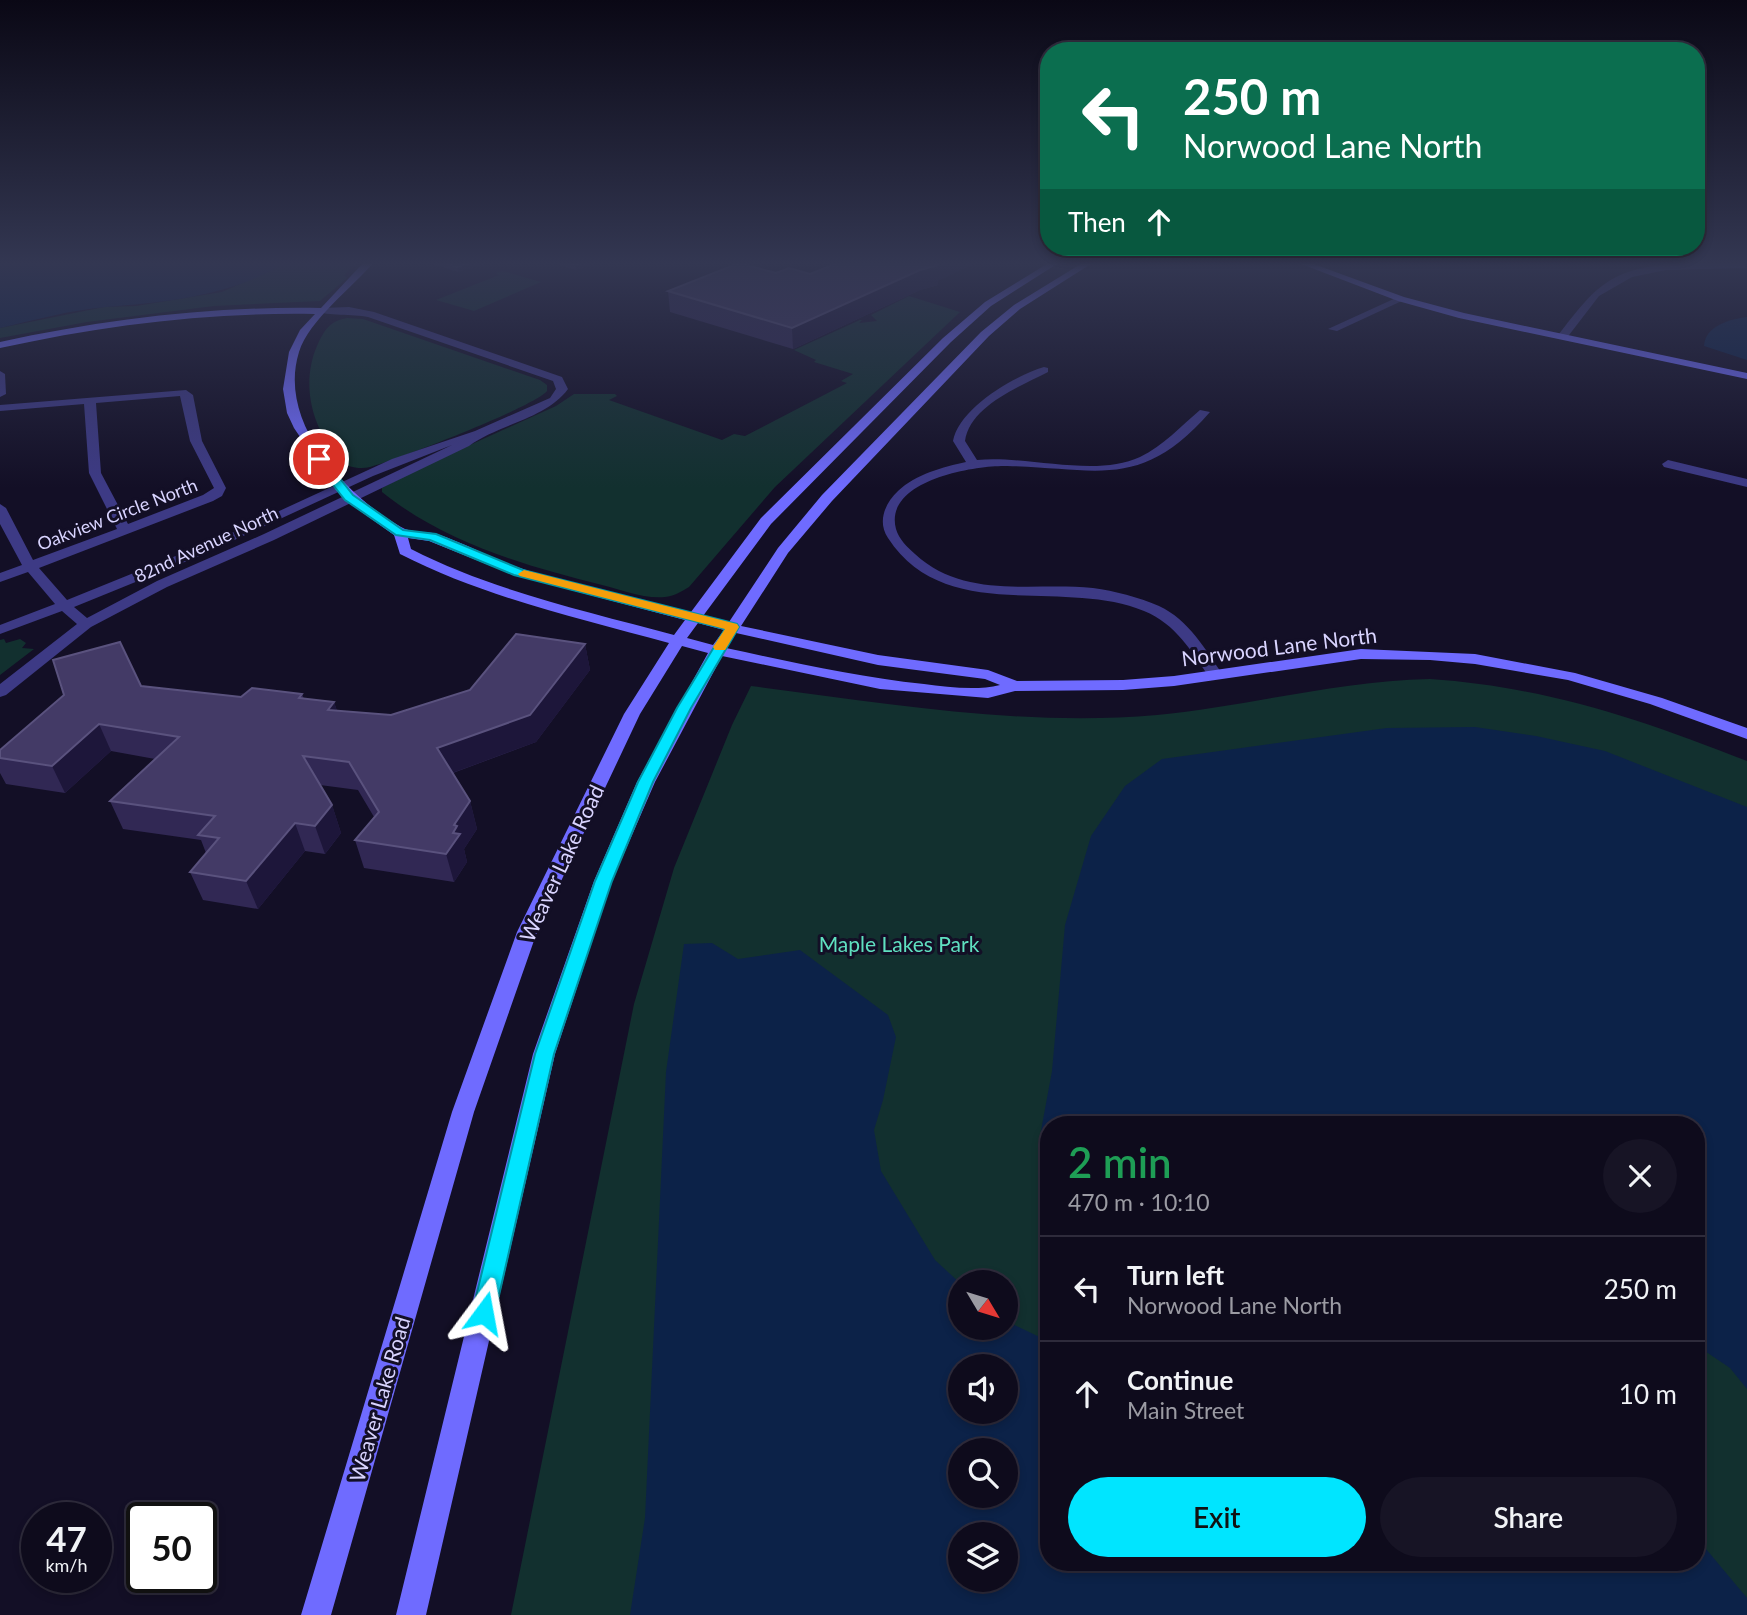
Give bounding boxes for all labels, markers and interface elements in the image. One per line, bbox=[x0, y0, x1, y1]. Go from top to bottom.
text: 250 m bbox=[1183, 67, 1321, 125]
icon: left bbox=[1068, 70, 1159, 161]
text: Norwood Lane North bbox=[1183, 126, 1482, 165]
icon: ahead bbox=[1140, 203, 1178, 241]
text: Then bbox=[1068, 206, 1126, 238]
pin bbox=[289, 429, 349, 489]
icon: arrive bbox=[300, 440, 338, 478]
street label: Oakview Circle North bbox=[34, 473, 200, 555]
street label: 82nd Avenue North bbox=[131, 501, 281, 587]
street label: Norwood Lane North bbox=[1180, 622, 1378, 670]
street label: Weaver Lake Road bbox=[514, 780, 608, 946]
park label: Maple Lakes Park bbox=[819, 931, 980, 956]
text: 2 min bbox=[1068, 1137, 1172, 1187]
button: close bbox=[1603, 1139, 1677, 1213]
text: 470 m · 10:10 bbox=[1068, 1188, 1210, 1216]
text: Turn left bbox=[1127, 1259, 1224, 1291]
north arrow bbox=[948, 1270, 1018, 1340]
map controls bbox=[948, 1270, 1018, 1592]
icon: left bbox=[1068, 1270, 1106, 1308]
text: 250 m bbox=[1604, 1273, 1677, 1305]
position arrow bbox=[447, 1276, 521, 1350]
text: Norwood Lane North bbox=[1127, 1291, 1342, 1319]
street label: Weaver Lake Road bbox=[343, 1314, 415, 1484]
button: sound bbox=[948, 1354, 1018, 1424]
text: Continue bbox=[1127, 1364, 1233, 1396]
icon: ahead bbox=[1068, 1375, 1106, 1413]
text: 10 m bbox=[1619, 1378, 1677, 1410]
text: Main Street bbox=[1127, 1396, 1244, 1424]
button: search bbox=[948, 1438, 1018, 1508]
button: Exit bbox=[1068, 1477, 1366, 1557]
button: Share bbox=[1380, 1477, 1677, 1557]
speed limit sign: 50 bbox=[126, 1502, 217, 1593]
text: 47 bbox=[46, 1517, 87, 1559]
button: layers bbox=[948, 1522, 1018, 1592]
text: km/h bbox=[45, 1554, 88, 1576]

